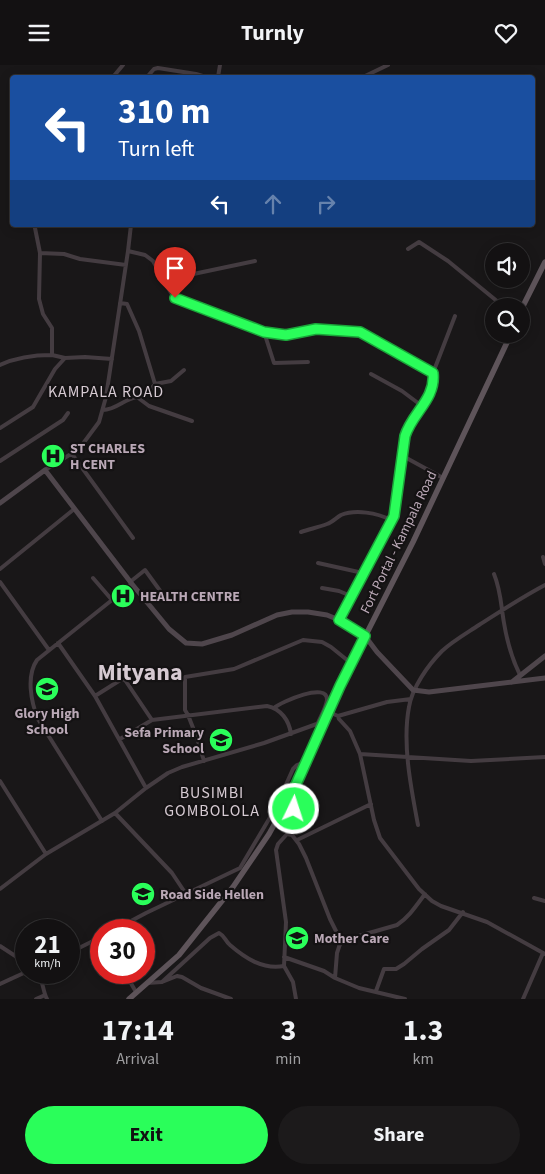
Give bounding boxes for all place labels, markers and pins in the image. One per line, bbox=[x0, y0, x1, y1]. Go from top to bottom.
pin bbox=[154, 247, 196, 298]
place label: ST CHARLES H CENT bbox=[70, 439, 145, 475]
hospital icon: ST CHARLES H CENT bbox=[40, 443, 66, 469]
hospital icon: HEALTH CENTRE bbox=[110, 583, 136, 609]
place label: HEALTH CENTRE bbox=[140, 587, 240, 607]
school or university icon: Glory High School bbox=[34, 676, 60, 702]
place label: Glory High School bbox=[14, 704, 80, 740]
place label: Sefa Primary School bbox=[124, 723, 205, 759]
school or university icon: Sefa Primary School bbox=[208, 727, 234, 753]
school or university icon: Road Side Hellen bbox=[130, 881, 156, 907]
place label: Road Side Hellen bbox=[160, 885, 264, 905]
school or university icon: Mother Care bbox=[284, 925, 310, 951]
place label: Mother Care bbox=[314, 929, 389, 949]

